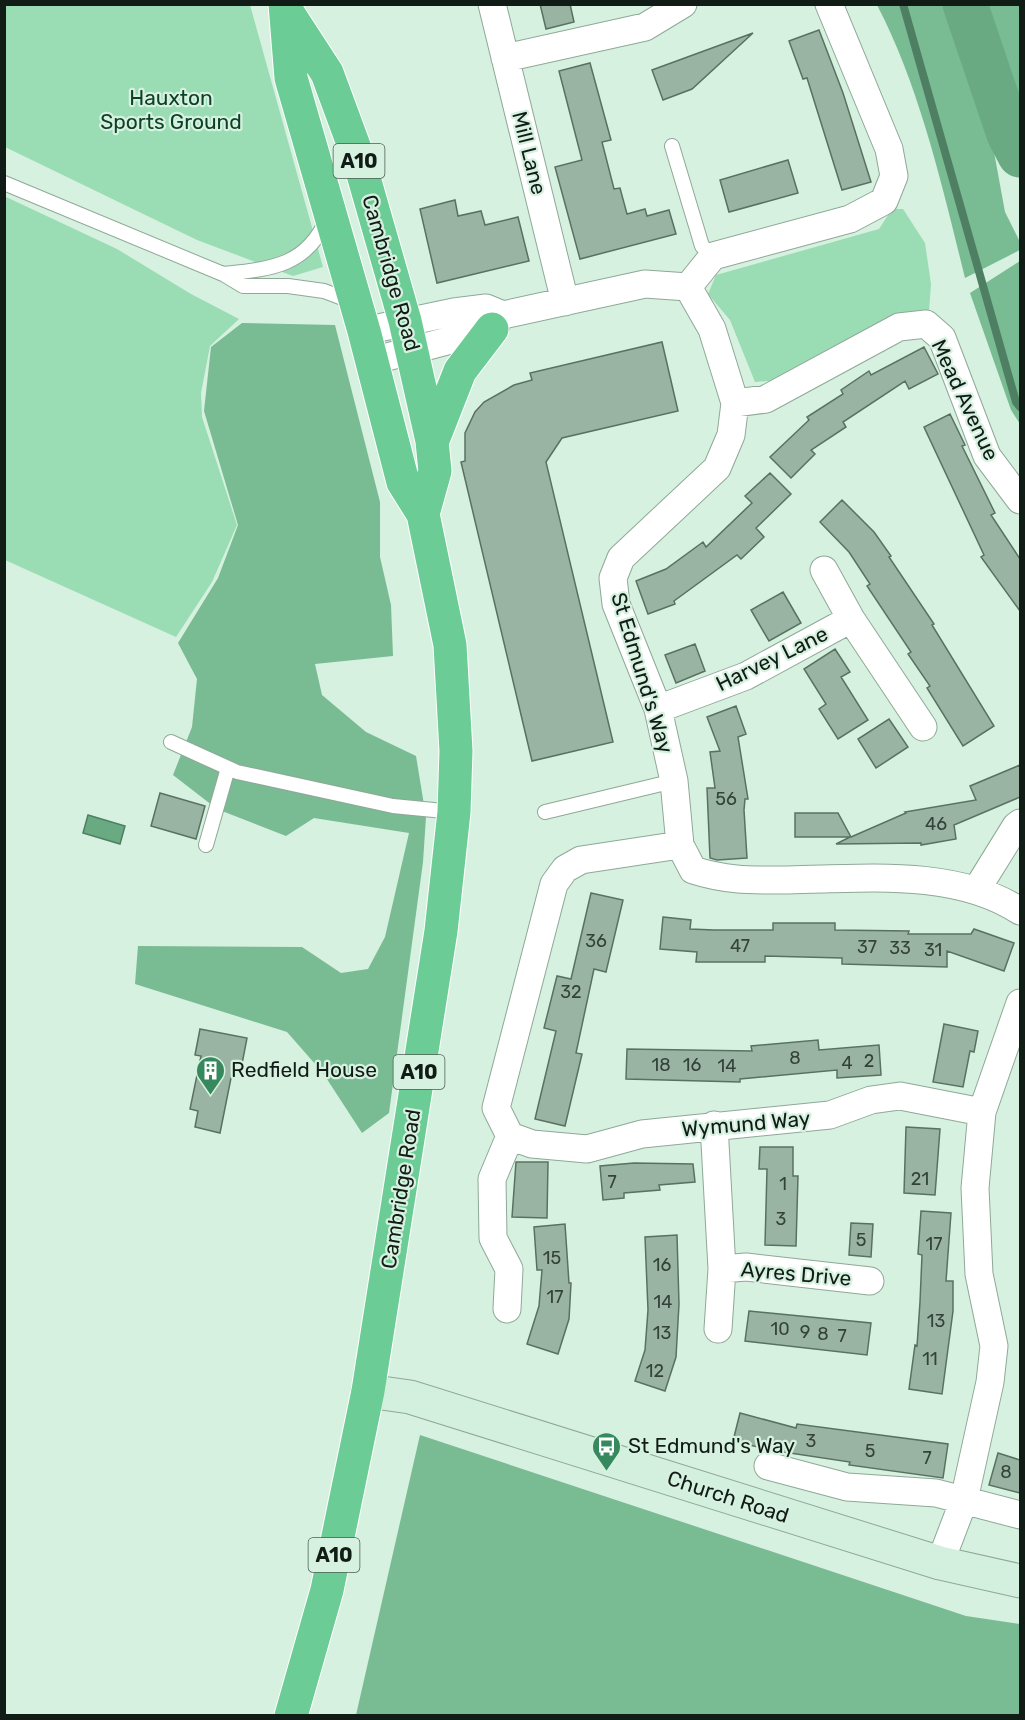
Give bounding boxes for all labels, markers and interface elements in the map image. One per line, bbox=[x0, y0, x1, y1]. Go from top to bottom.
park label: Hauxton Sports Ground bbox=[100, 85, 242, 134]
street label: Mill Lane bbox=[507, 109, 552, 197]
road number: A10 bbox=[334, 144, 385, 178]
street label: Cambridge Road bbox=[357, 192, 426, 354]
street label: Mead Avenue bbox=[927, 335, 1004, 464]
street label: St Edmund's Way bbox=[606, 589, 679, 757]
street label: Harvey Lane bbox=[712, 621, 832, 696]
house number: 56 bbox=[715, 788, 737, 810]
house number: 46 bbox=[925, 813, 947, 835]
house number: 36 bbox=[585, 930, 607, 952]
house number: 47 bbox=[730, 935, 750, 957]
house number: 37 bbox=[857, 936, 877, 958]
house number: 33 bbox=[889, 937, 911, 959]
house number: 31 bbox=[924, 939, 942, 961]
house number: 32 bbox=[560, 981, 582, 1003]
house number: 8 bbox=[789, 1047, 801, 1069]
house number: 2 bbox=[864, 1050, 874, 1072]
house number: 4 bbox=[841, 1052, 853, 1074]
building icon: Redfield House bbox=[194, 1054, 226, 1096]
house number: 18 bbox=[651, 1054, 671, 1076]
house number: 16 bbox=[683, 1054, 701, 1076]
road number: A10 bbox=[394, 1055, 444, 1089]
house number: 14 bbox=[718, 1055, 736, 1077]
place label: Redfield House bbox=[231, 1057, 377, 1082]
street label: Wymund Way bbox=[681, 1105, 812, 1142]
street label: Cambridge Road bbox=[376, 1107, 425, 1271]
house number: 21 bbox=[911, 1168, 929, 1190]
house number: 7 bbox=[607, 1171, 617, 1193]
house number: 1 bbox=[779, 1173, 787, 1195]
house number: 3 bbox=[776, 1208, 786, 1230]
house number: 5 bbox=[856, 1229, 866, 1251]
house number: 17 bbox=[926, 1233, 942, 1255]
house number: 15 bbox=[543, 1247, 561, 1269]
house number: 16 bbox=[653, 1254, 671, 1276]
street label: Ayres Drive bbox=[740, 1256, 852, 1291]
house number: 17 bbox=[547, 1286, 563, 1308]
house number: 14 bbox=[654, 1291, 672, 1313]
house number: 13 bbox=[927, 1310, 945, 1332]
house number: 10 bbox=[770, 1318, 790, 1340]
house number: 9 bbox=[800, 1321, 810, 1343]
house number: 13 bbox=[653, 1322, 671, 1344]
house number: 8 bbox=[817, 1323, 829, 1345]
house number: 7 bbox=[837, 1325, 847, 1347]
house number: 11 bbox=[922, 1348, 938, 1370]
house number: 12 bbox=[646, 1360, 664, 1382]
bus stop icon: St Edmund's Way bbox=[591, 1430, 623, 1472]
house number: 3 bbox=[806, 1430, 816, 1452]
place label: St Edmund's Way bbox=[628, 1433, 795, 1458]
house number: 5 bbox=[865, 1440, 875, 1462]
house number: 7 bbox=[922, 1447, 932, 1469]
house number: 8 bbox=[1000, 1461, 1012, 1483]
street label: Church Road bbox=[664, 1465, 792, 1528]
road number: A10 bbox=[308, 1538, 360, 1572]

